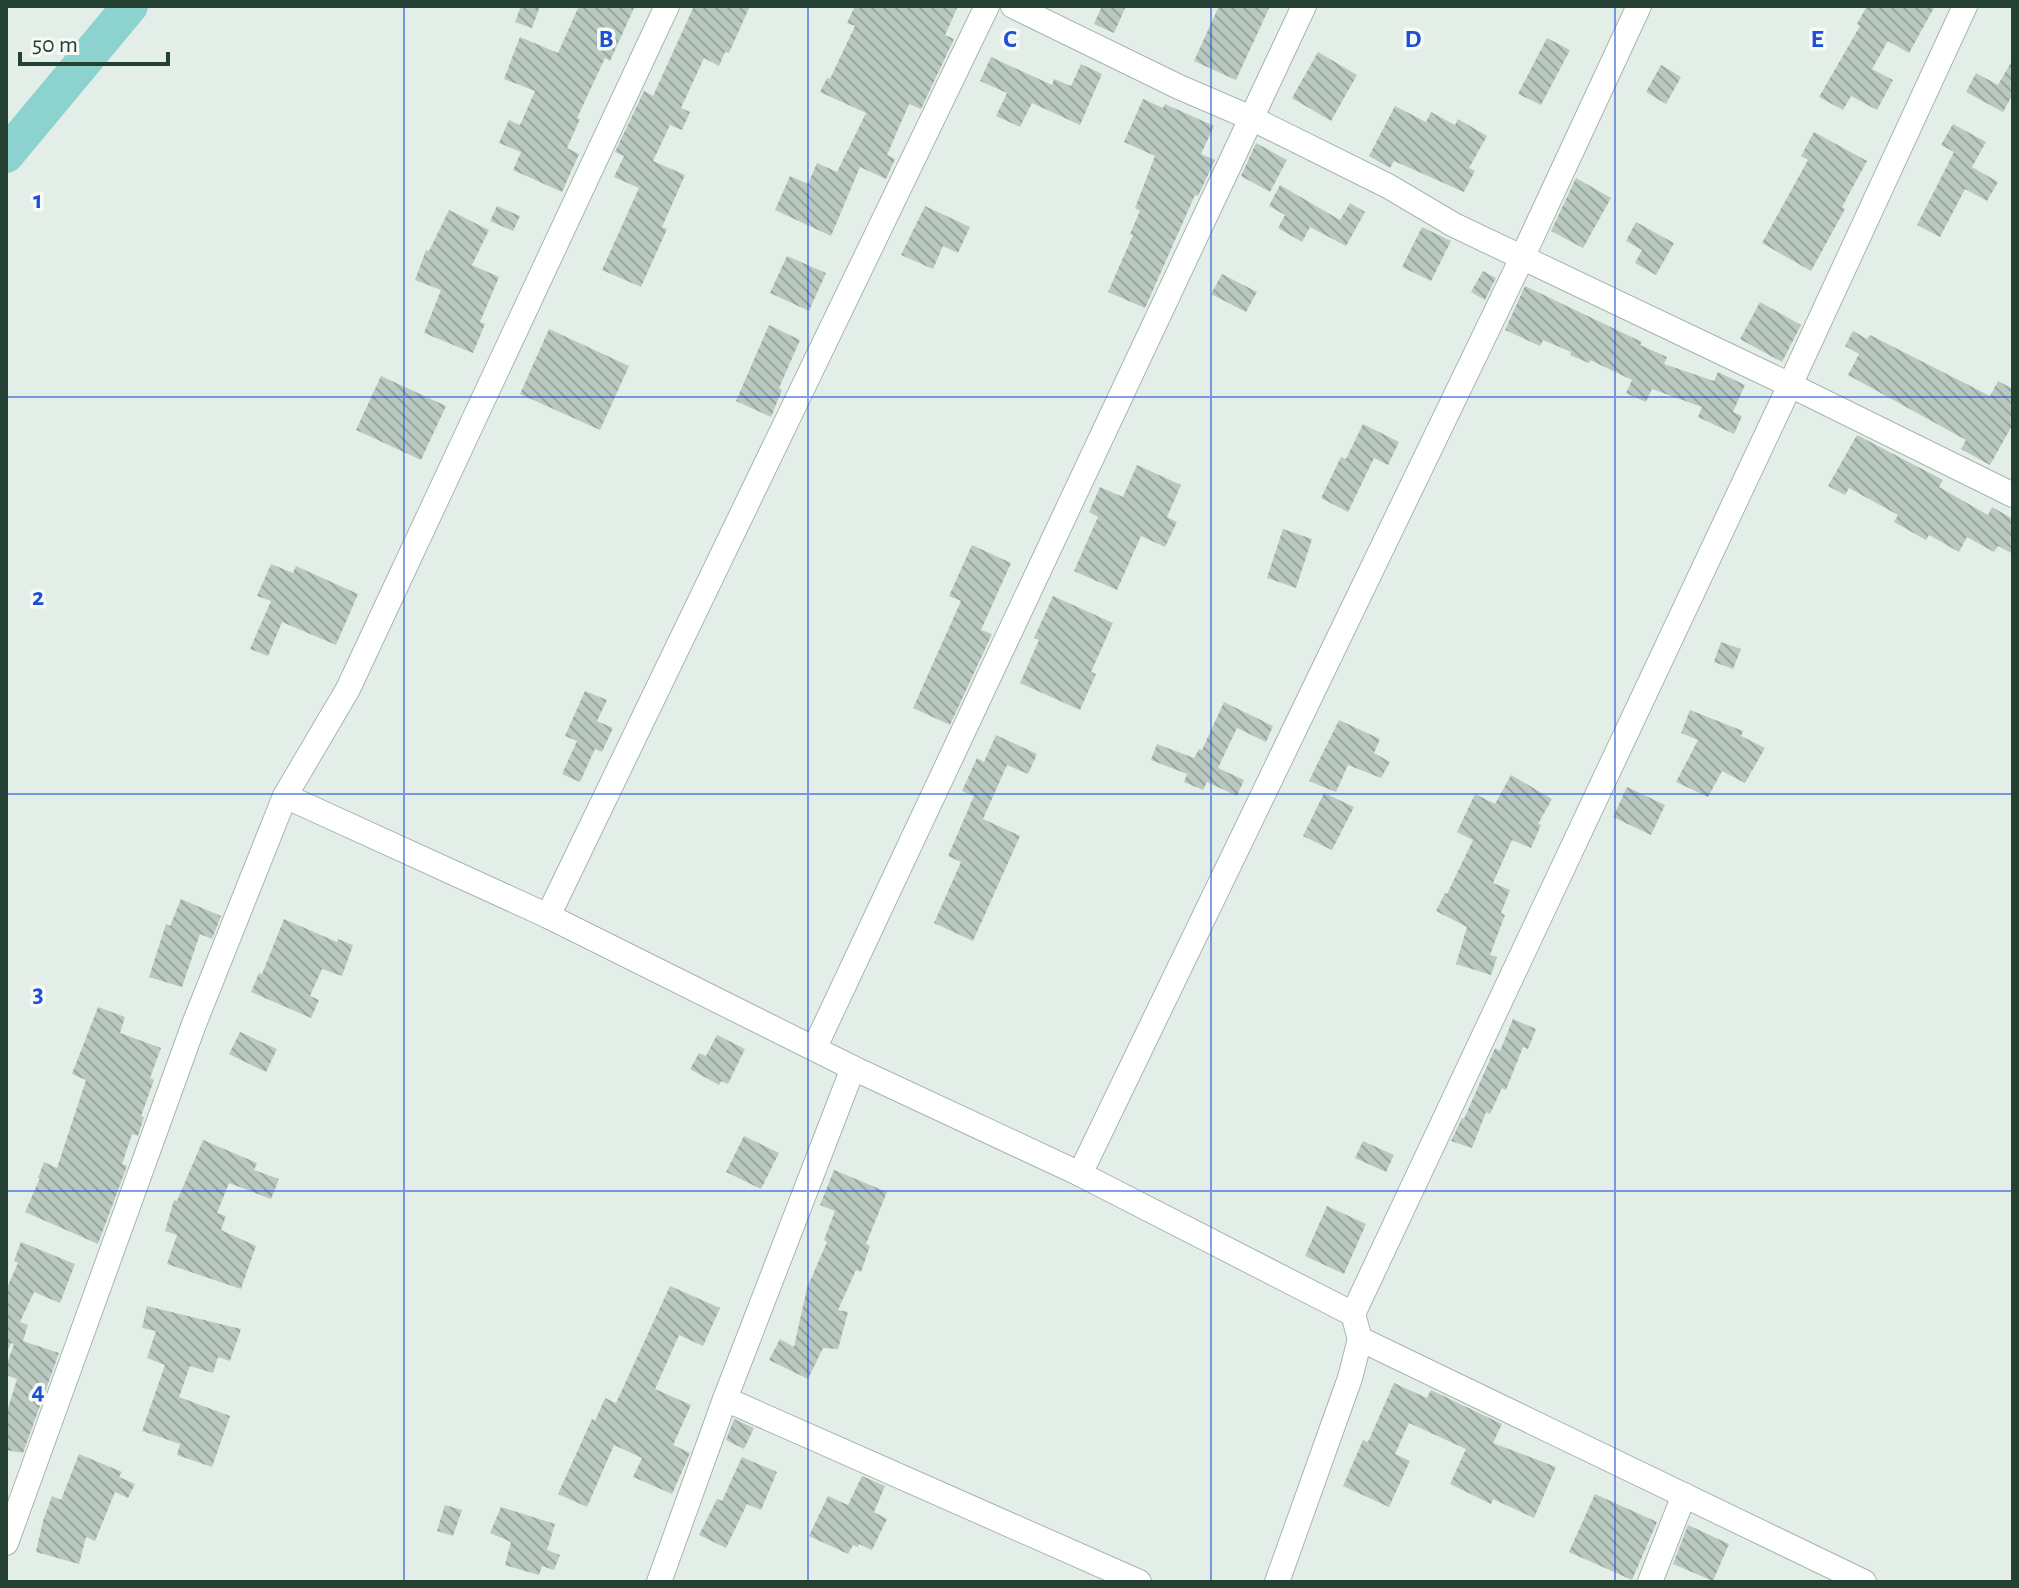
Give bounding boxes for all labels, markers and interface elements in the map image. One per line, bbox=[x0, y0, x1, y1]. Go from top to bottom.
scale bar bbox=[20, 16, 168, 66]
text: B bbox=[598, 26, 614, 52]
text: C bbox=[1003, 26, 1017, 52]
text: D bbox=[1404, 26, 1422, 52]
text: E bbox=[1810, 26, 1824, 52]
text: 50 m bbox=[32, 33, 78, 57]
text: 1 bbox=[33, 187, 43, 213]
text: 2 bbox=[32, 584, 44, 610]
text: 3 bbox=[32, 981, 44, 1007]
text: 4 bbox=[31, 1378, 45, 1404]

